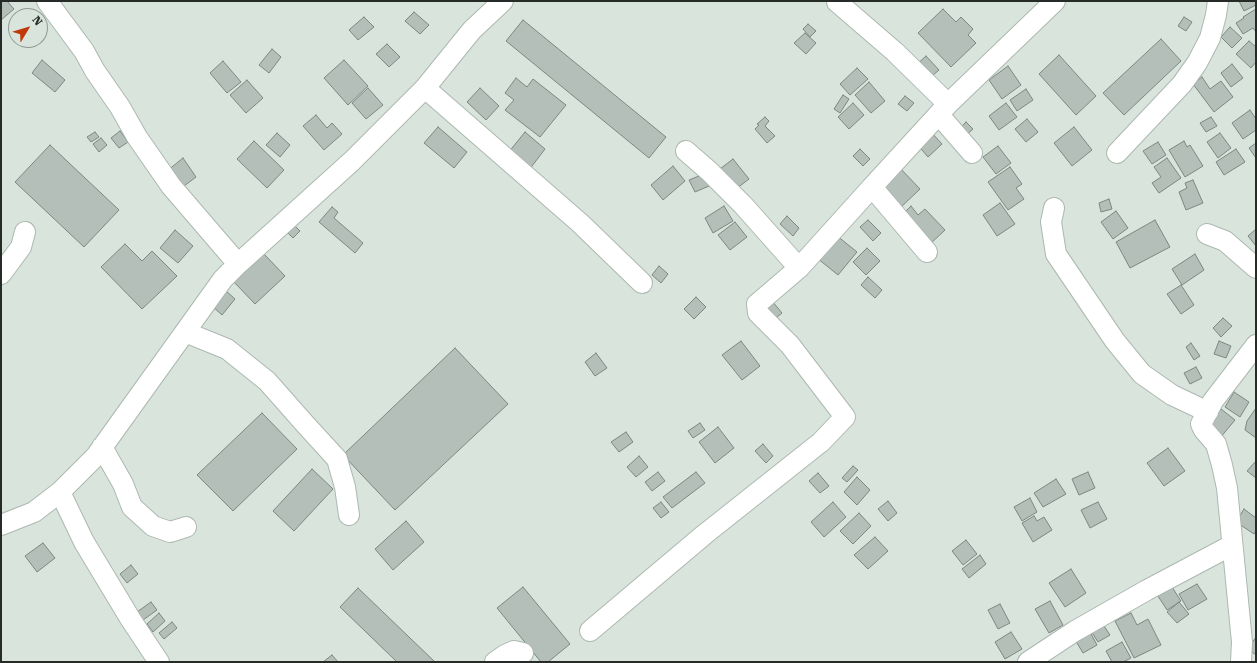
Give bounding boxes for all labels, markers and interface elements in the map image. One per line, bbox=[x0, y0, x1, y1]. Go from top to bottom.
north arrow bbox=[8, 8, 48, 48]
text: N bbox=[29, 14, 45, 28]

